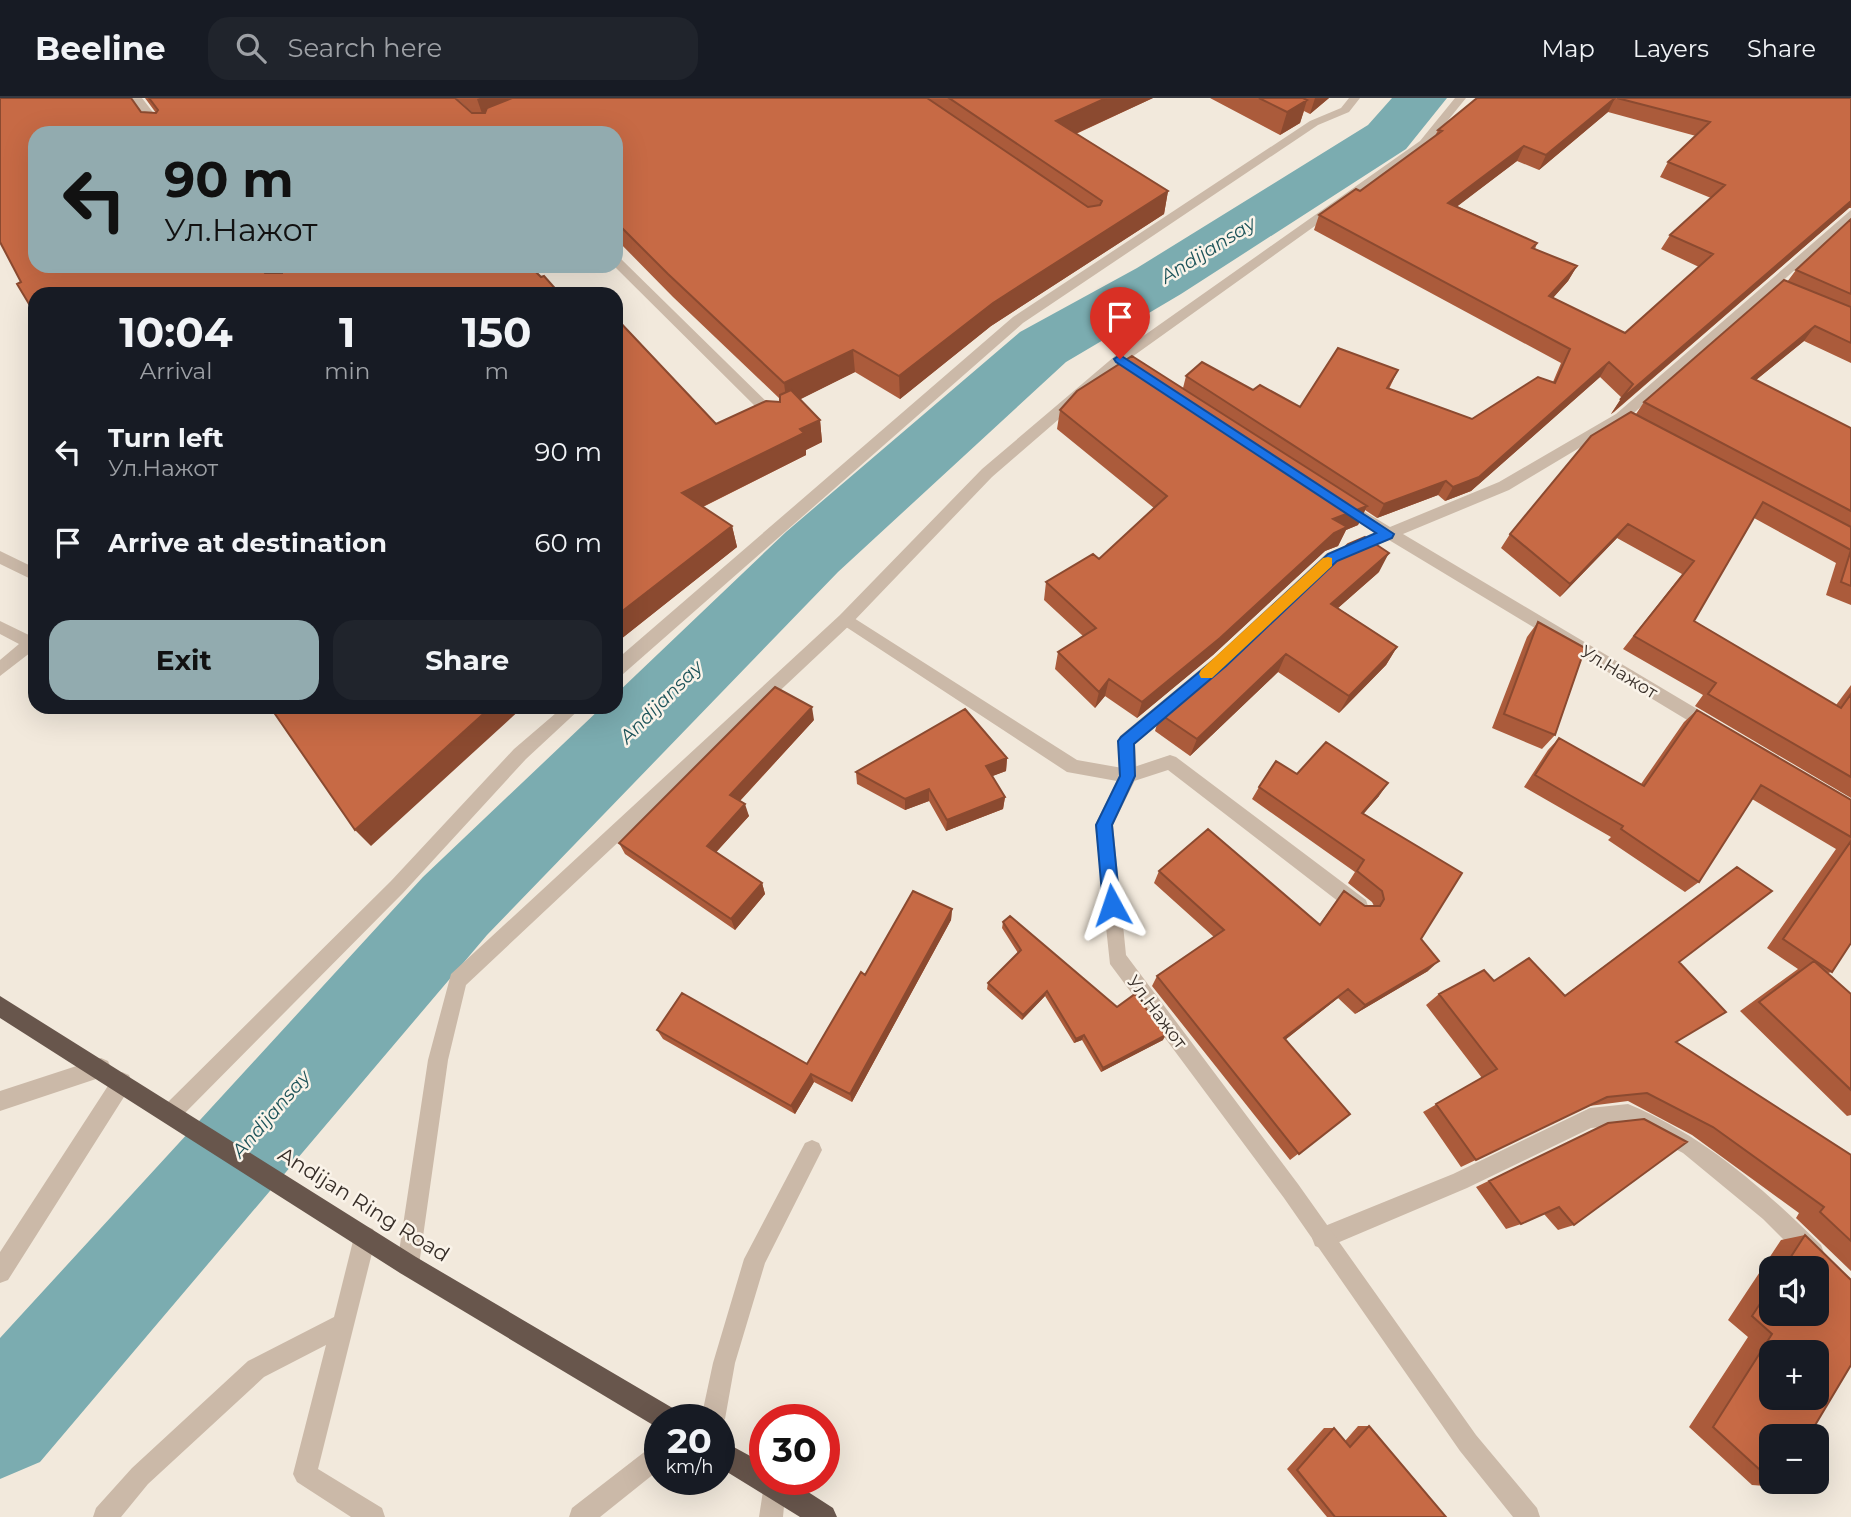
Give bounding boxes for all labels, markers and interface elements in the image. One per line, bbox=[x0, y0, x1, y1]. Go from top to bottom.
search box bbox=[208, 17, 698, 80]
text: Beeline bbox=[35, 28, 166, 68]
icon: search bbox=[232, 29, 270, 67]
text: Search here bbox=[288, 32, 442, 64]
text: Map bbox=[1541, 34, 1595, 63]
text: Layers bbox=[1633, 34, 1709, 63]
text: Share bbox=[1747, 34, 1816, 63]
text: 90 m bbox=[164, 150, 294, 209]
icon: left bbox=[49, 154, 140, 245]
text: Ул.Нажот bbox=[164, 210, 317, 249]
water label: Andijansay bbox=[1155, 211, 1261, 289]
pin bbox=[1090, 287, 1150, 359]
icon: arrive bbox=[1101, 298, 1139, 336]
text: 10:04 bbox=[119, 306, 233, 358]
text: 1 bbox=[339, 306, 355, 358]
text: 150 bbox=[462, 306, 532, 358]
text: Arrival bbox=[140, 357, 212, 385]
text: min bbox=[324, 357, 370, 385]
text: m bbox=[484, 357, 509, 385]
text: Turn left bbox=[108, 422, 224, 454]
icon: left bbox=[49, 433, 87, 471]
text: 90 m bbox=[535, 436, 602, 468]
text: Ул.Нажот bbox=[108, 454, 218, 482]
icon: arrive bbox=[49, 524, 87, 562]
text: Arrive at destination bbox=[108, 527, 387, 559]
text: 60 m bbox=[535, 527, 602, 559]
button: Exit bbox=[49, 620, 319, 700]
button: Share bbox=[333, 620, 602, 700]
street label: Ул.Нажот bbox=[1576, 640, 1662, 704]
water label: Andijansay bbox=[614, 655, 708, 749]
position arrow bbox=[1075, 868, 1149, 942]
street label: Ул.Нажот bbox=[1122, 971, 1192, 1053]
water label: Andijansay bbox=[226, 1065, 316, 1163]
street label: Andijan Ring Road bbox=[274, 1141, 454, 1267]
map controls bbox=[1759, 1256, 1829, 1494]
button: sound bbox=[1759, 1256, 1829, 1326]
button: + bbox=[1759, 1340, 1829, 1410]
speed limit sign: 30 bbox=[749, 1404, 840, 1495]
text: 20 bbox=[667, 1419, 712, 1462]
button: − bbox=[1759, 1424, 1829, 1494]
text: km/h bbox=[665, 1456, 714, 1478]

